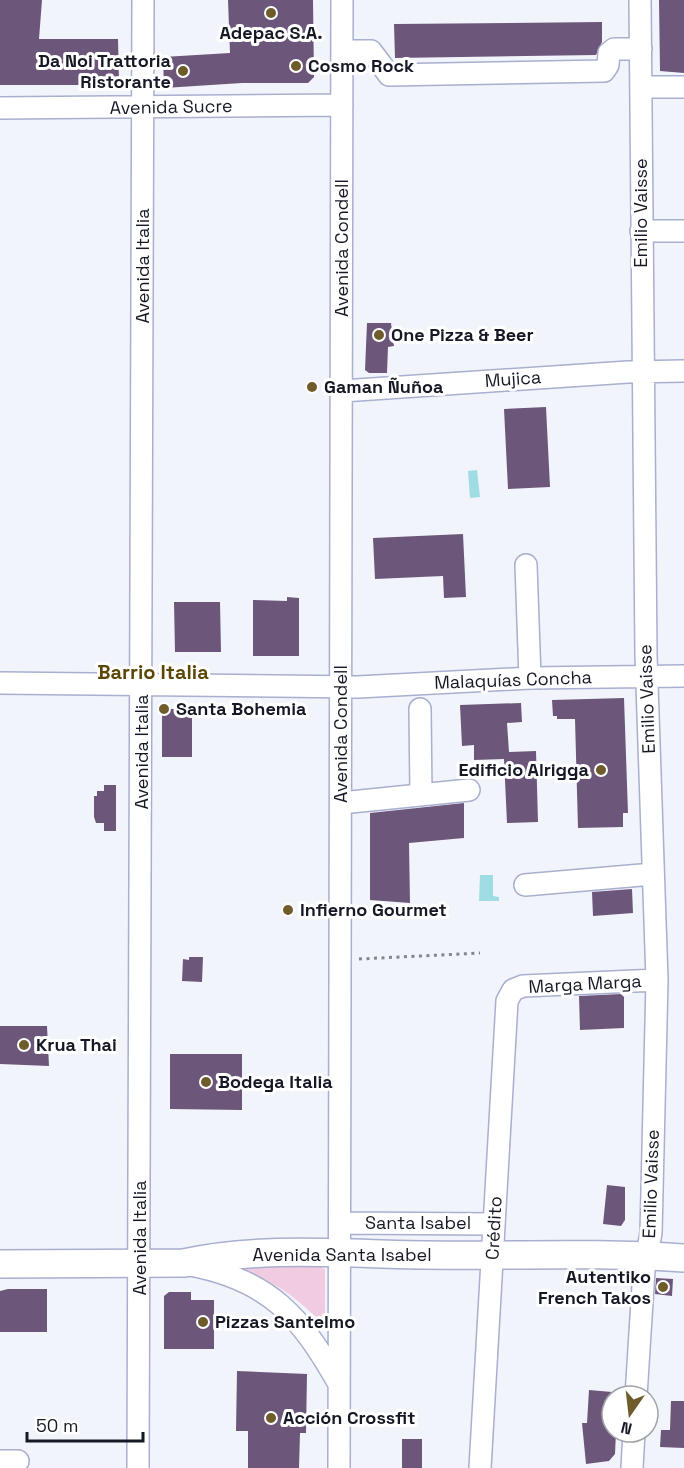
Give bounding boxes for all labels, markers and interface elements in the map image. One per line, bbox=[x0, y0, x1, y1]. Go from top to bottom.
marker: Adepac S.A. bbox=[264, 6, 278, 20]
place label: Adepac S.A. bbox=[219, 21, 323, 44]
place label: Da Noi Trattoria Ristorante bbox=[38, 49, 172, 93]
place label: Cosmo Rock bbox=[308, 54, 414, 77]
marker: Cosmo Rock bbox=[289, 59, 303, 73]
marker: Da Noi Trattoria Ristorante bbox=[176, 64, 190, 78]
street label: Avenida Sucre bbox=[109, 94, 233, 119]
street label: Emilio Vaisse bbox=[629, 158, 652, 268]
street label: Avenida Condell bbox=[330, 179, 353, 317]
street label: Avenida Italia bbox=[131, 208, 154, 324]
place label: One Pizza & Beer bbox=[391, 323, 534, 346]
marker: One Pizza & Beer bbox=[372, 328, 386, 342]
street label: Mujica bbox=[484, 365, 542, 392]
place label: Gaman Ñuñoa bbox=[324, 375, 444, 398]
marker: Gaman Ñuñoa bbox=[305, 380, 319, 394]
street label: Emilio Vaisse bbox=[633, 644, 660, 754]
district label: Barrio Italia bbox=[97, 659, 209, 685]
street label: Avenida Condell bbox=[329, 665, 352, 803]
street label: Malaquías Concha bbox=[434, 665, 592, 694]
street label: Avenida Italia bbox=[130, 694, 153, 810]
place label: Santa Bohemia bbox=[176, 697, 307, 720]
marker: Santa Bohemia bbox=[157, 702, 171, 716]
place label: Edificio Alrigga bbox=[458, 758, 590, 781]
marker: Edificio Alrigga bbox=[594, 763, 608, 777]
place label: Infierno Gourmet bbox=[300, 898, 447, 921]
marker: Infierno Gourmet bbox=[281, 903, 295, 917]
street label: Marga Marga bbox=[528, 969, 642, 998]
place label: Krua Thai bbox=[36, 1033, 117, 1056]
marker: Krua Thai bbox=[17, 1038, 31, 1052]
place label: Bodega Italia bbox=[218, 1070, 333, 1093]
marker: Bodega Italia bbox=[199, 1075, 213, 1089]
street label: Emilio Vaisse bbox=[637, 1129, 664, 1239]
street label: Avenida Italia bbox=[128, 1180, 151, 1296]
street label: Crédito bbox=[480, 1196, 507, 1260]
street label: Santa Isabel bbox=[365, 1211, 471, 1234]
street label: Avenida Santa Isabel bbox=[252, 1243, 432, 1266]
place label: Autentiko French Takos bbox=[538, 1265, 651, 1309]
marker: Autentiko French Takos bbox=[656, 1280, 670, 1294]
place label: Pizzas Santelmo bbox=[215, 1310, 355, 1333]
marker: Pizzas Santelmo bbox=[196, 1315, 210, 1329]
north arrow bbox=[600, 1384, 660, 1444]
scale bar bbox=[27, 1405, 142, 1443]
place label: Acción Crossfit bbox=[283, 1406, 415, 1429]
marker: Acción Crossfit bbox=[264, 1411, 278, 1425]
text: 50 m bbox=[36, 1414, 78, 1437]
text: N bbox=[619, 1417, 634, 1440]

